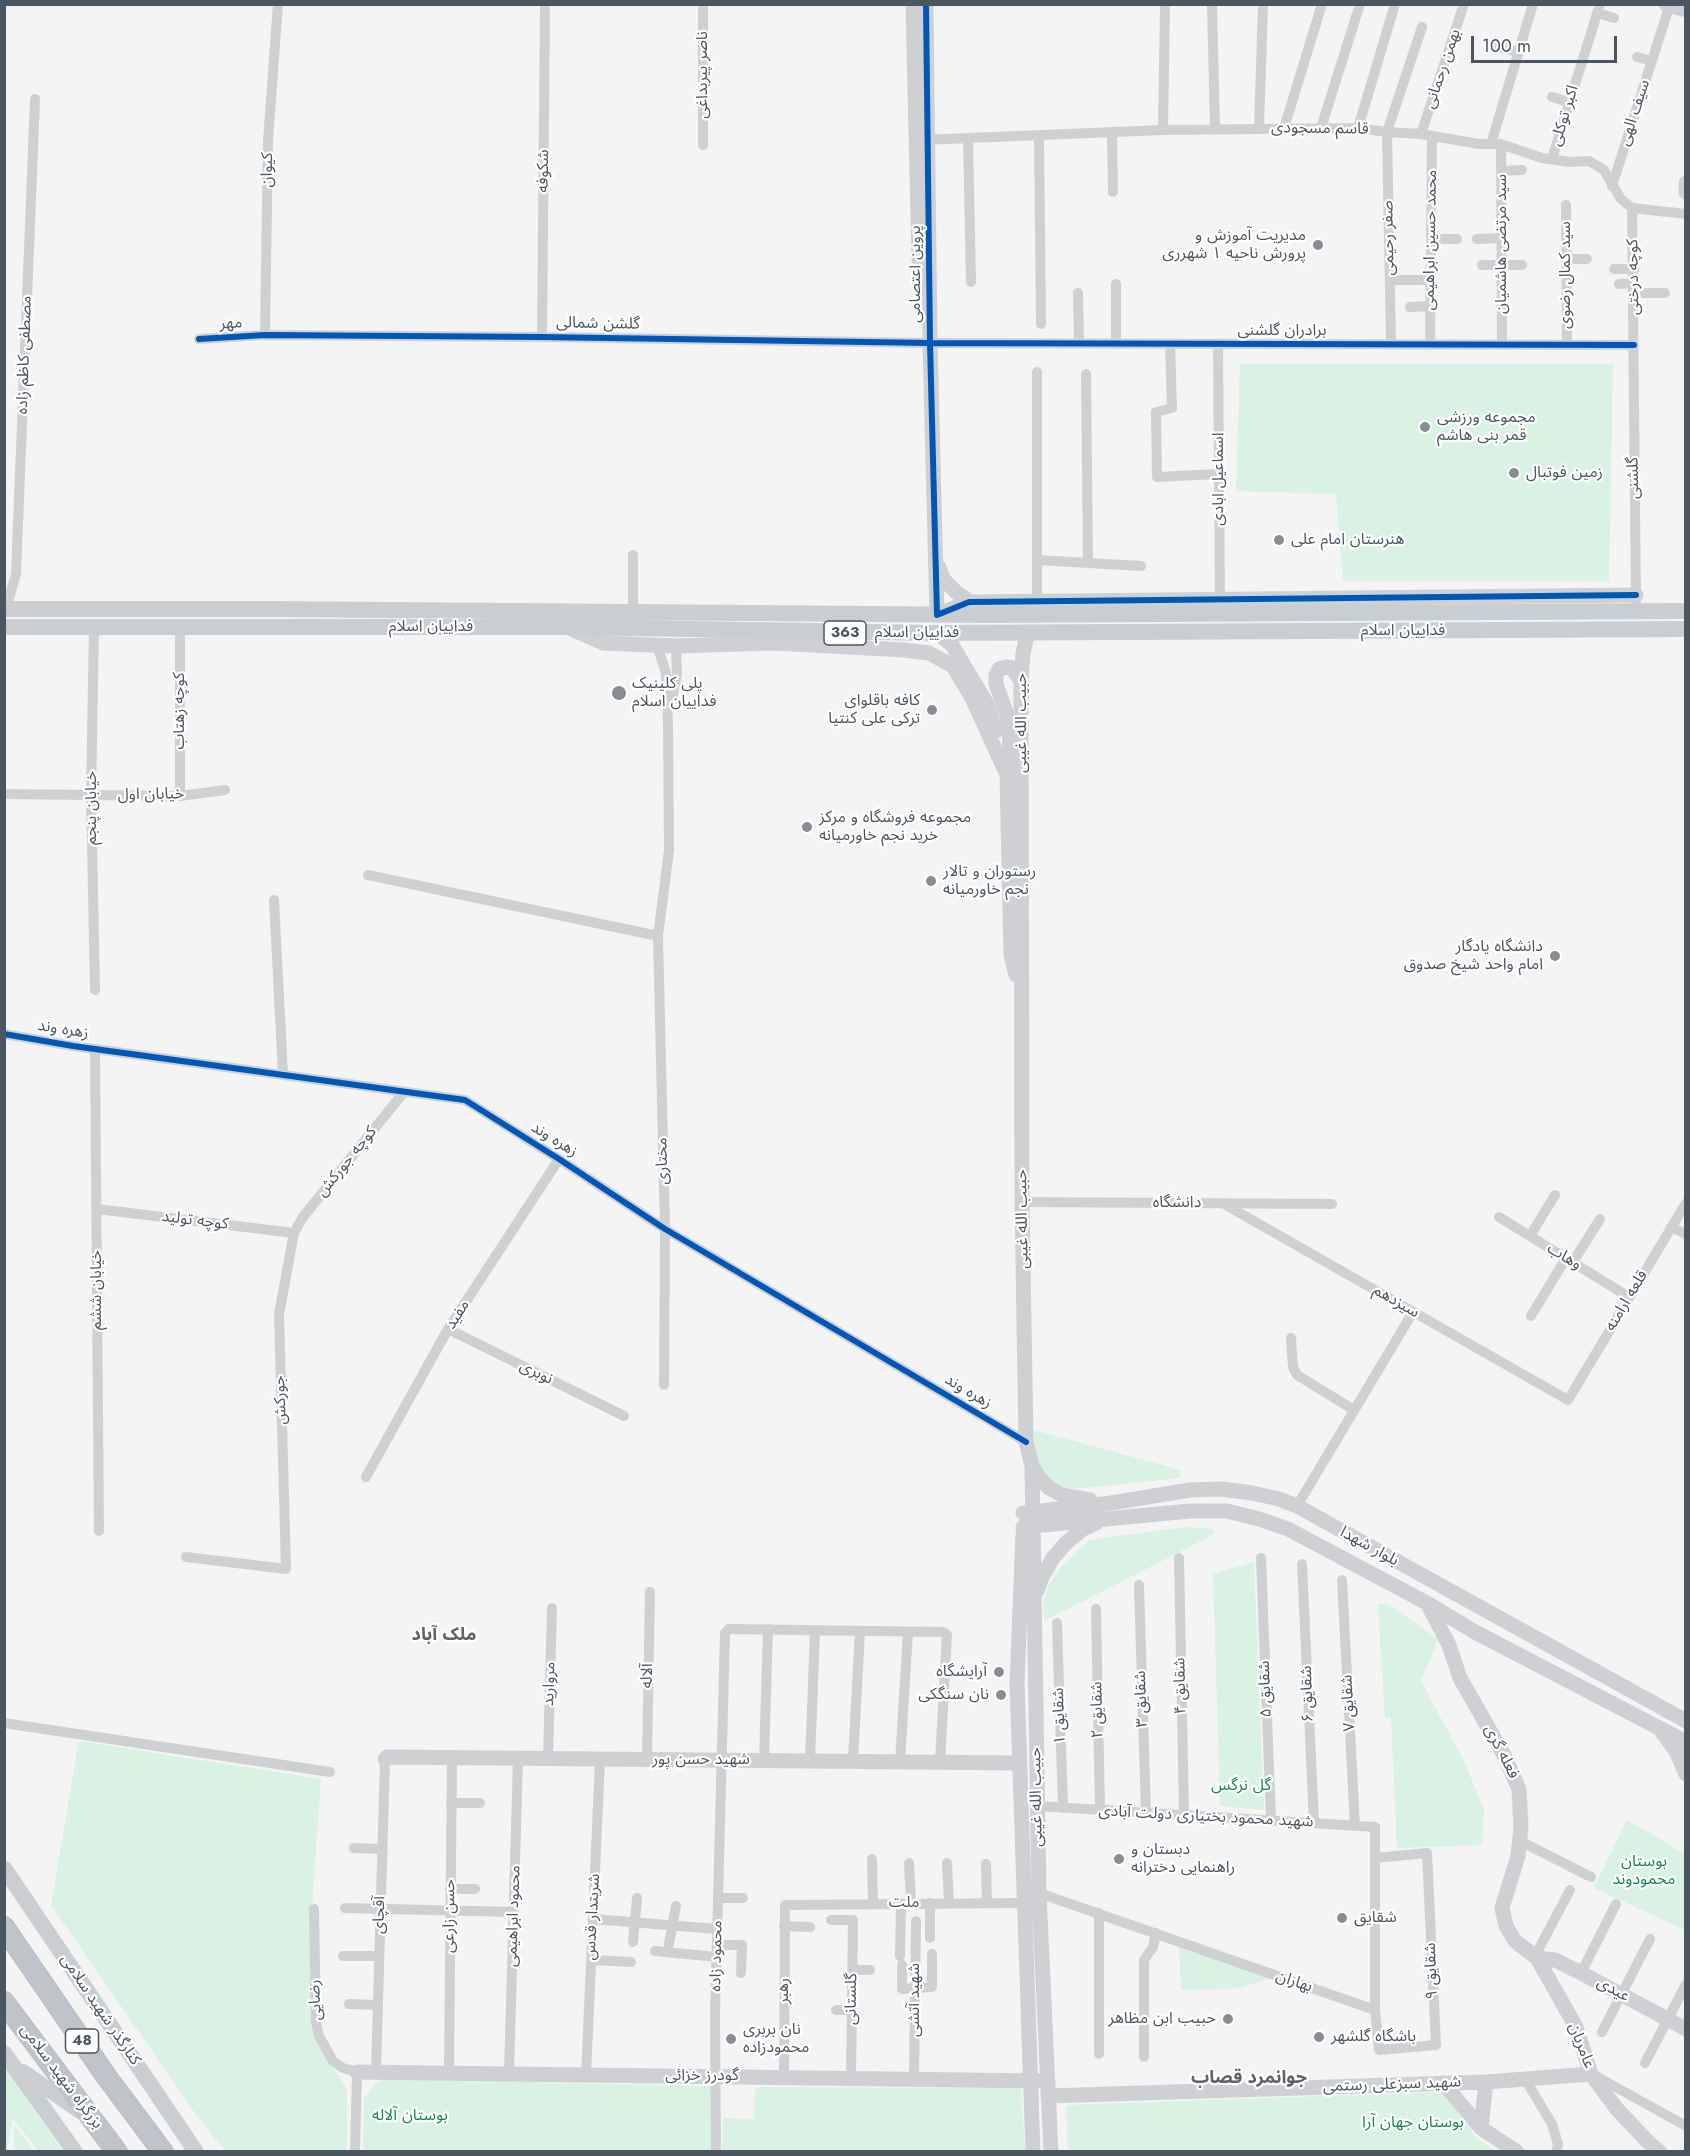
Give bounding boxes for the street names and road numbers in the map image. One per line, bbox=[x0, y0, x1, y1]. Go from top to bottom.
street label: بهمن رحمانی bbox=[1420, 27, 1466, 111]
street label: ناصر پیربداغی bbox=[693, 31, 713, 119]
street label: سیف الهی bbox=[1615, 77, 1655, 149]
street label: اکبر توکلی bbox=[1547, 83, 1583, 149]
street label: قاسم مسجودی bbox=[1271, 119, 1369, 139]
street label: شکوفه bbox=[534, 149, 554, 193]
street label: کیوان bbox=[258, 152, 278, 188]
street label: محمد حسین ابراهیمی bbox=[1420, 170, 1442, 310]
street label: سید مرتضی هاشمیان bbox=[1492, 174, 1512, 314]
street label: صفر رحیمی bbox=[1379, 200, 1399, 276]
street label: سید کمال رضوی bbox=[1556, 221, 1576, 329]
street label: پروین اعتصامی bbox=[906, 225, 926, 323]
street label: کوچه درختی bbox=[1624, 239, 1644, 315]
street label: مصطفی کاظم زاده bbox=[13, 295, 37, 415]
street label: مهر bbox=[219, 314, 243, 334]
street label: گلشن شمالی bbox=[556, 314, 640, 334]
street label: برادران گلشنی bbox=[1238, 321, 1326, 341]
street label: اسماعیل ابادی bbox=[1209, 432, 1229, 526]
street label: گلشنی bbox=[1624, 457, 1644, 499]
street label: فداییان اسلام bbox=[389, 617, 473, 637]
road number: 363 bbox=[824, 621, 866, 645]
street label: فداییان اسلام bbox=[1361, 621, 1445, 641]
street label: فداییان اسلام bbox=[875, 623, 959, 643]
street label: کوچه زهتاب bbox=[170, 672, 190, 750]
street label: حبیب الله غیبی bbox=[1012, 673, 1032, 773]
street label: خیابان پنجم bbox=[82, 771, 102, 845]
street label: خیابان اول bbox=[117, 785, 185, 805]
street label: زهره وند bbox=[36, 1017, 90, 1043]
street label: زهره وند bbox=[527, 1118, 581, 1162]
street label: کوچه جورکش bbox=[313, 1123, 381, 1201]
street label: مختاری bbox=[653, 1137, 673, 1185]
street label: حبیب الله غیبی bbox=[1013, 1169, 1033, 1269]
street label: دانشگاه bbox=[1153, 1193, 1201, 1213]
street label: کوچه تولید bbox=[161, 1207, 229, 1235]
street label: وهاب bbox=[1543, 1239, 1585, 1275]
street label: خیابان ششم bbox=[87, 1250, 107, 1330]
street label: قلعه ارامنه bbox=[1601, 1267, 1653, 1335]
street label: سیزدهم bbox=[1369, 1281, 1423, 1323]
street label: مفید bbox=[442, 1297, 474, 1333]
street label: نوبری bbox=[516, 1357, 556, 1389]
street label: زهره وند bbox=[941, 1371, 995, 1413]
street label: جورکش bbox=[271, 1375, 291, 1425]
street label: بلوار شهدا bbox=[1336, 1523, 1402, 1571]
street label: شقایق ۴ bbox=[1171, 1657, 1191, 1715]
street label: شقایق ۵ bbox=[1255, 1660, 1277, 1718]
street label: مروارید bbox=[540, 1661, 560, 1707]
street label: آلاله bbox=[638, 1663, 658, 1689]
street label: شقایق ۶ bbox=[1297, 1665, 1319, 1723]
street label: شقایق ۳ bbox=[1131, 1670, 1153, 1728]
street label: شقایق ۷ bbox=[1338, 1674, 1360, 1732]
street label: شقایق ۲ bbox=[1088, 1681, 1108, 1739]
street label: شقایق ۱ bbox=[1049, 1687, 1071, 1745]
street label: فعله گری bbox=[1479, 1722, 1523, 1782]
street label: حبیب الله غیبی bbox=[1027, 1747, 1047, 1847]
street label: شهید حسن پور bbox=[652, 1750, 750, 1770]
street label: شهید محمود بختیاری دولت آبادی bbox=[1098, 1802, 1314, 1832]
street label: محمود ابراهیمی bbox=[503, 1865, 525, 1967]
street label: شربتدار قدس bbox=[581, 1873, 605, 1961]
street label: حسن زارعی bbox=[440, 1879, 460, 1953]
street label: ملت bbox=[889, 1893, 919, 1913]
street label: آقچای bbox=[370, 1896, 390, 1934]
street label: محمود زاده bbox=[707, 1920, 727, 1992]
street label: شقایق ۹ bbox=[1421, 1942, 1443, 2000]
street label: کنارگذر شهید سلامی bbox=[56, 1951, 144, 2069]
street label: شهید آتشی bbox=[905, 1963, 925, 2037]
street label: بهاران bbox=[1273, 1967, 1315, 1997]
street label: گلستانی bbox=[842, 1973, 862, 2025]
street label: عیدی bbox=[1593, 1973, 1633, 2007]
street label: رهبر bbox=[774, 1978, 794, 2004]
street label: رضایی bbox=[305, 1979, 327, 2021]
street label: عامریان bbox=[1564, 2020, 1598, 2072]
street label: بزرگراه شهید سلامی bbox=[16, 2021, 106, 2133]
road number: 48 bbox=[66, 2029, 98, 2053]
street label: گودرز خزائی bbox=[665, 2066, 739, 2086]
street label: شهید سبزعلی رستمی bbox=[1323, 2073, 1461, 2097]

